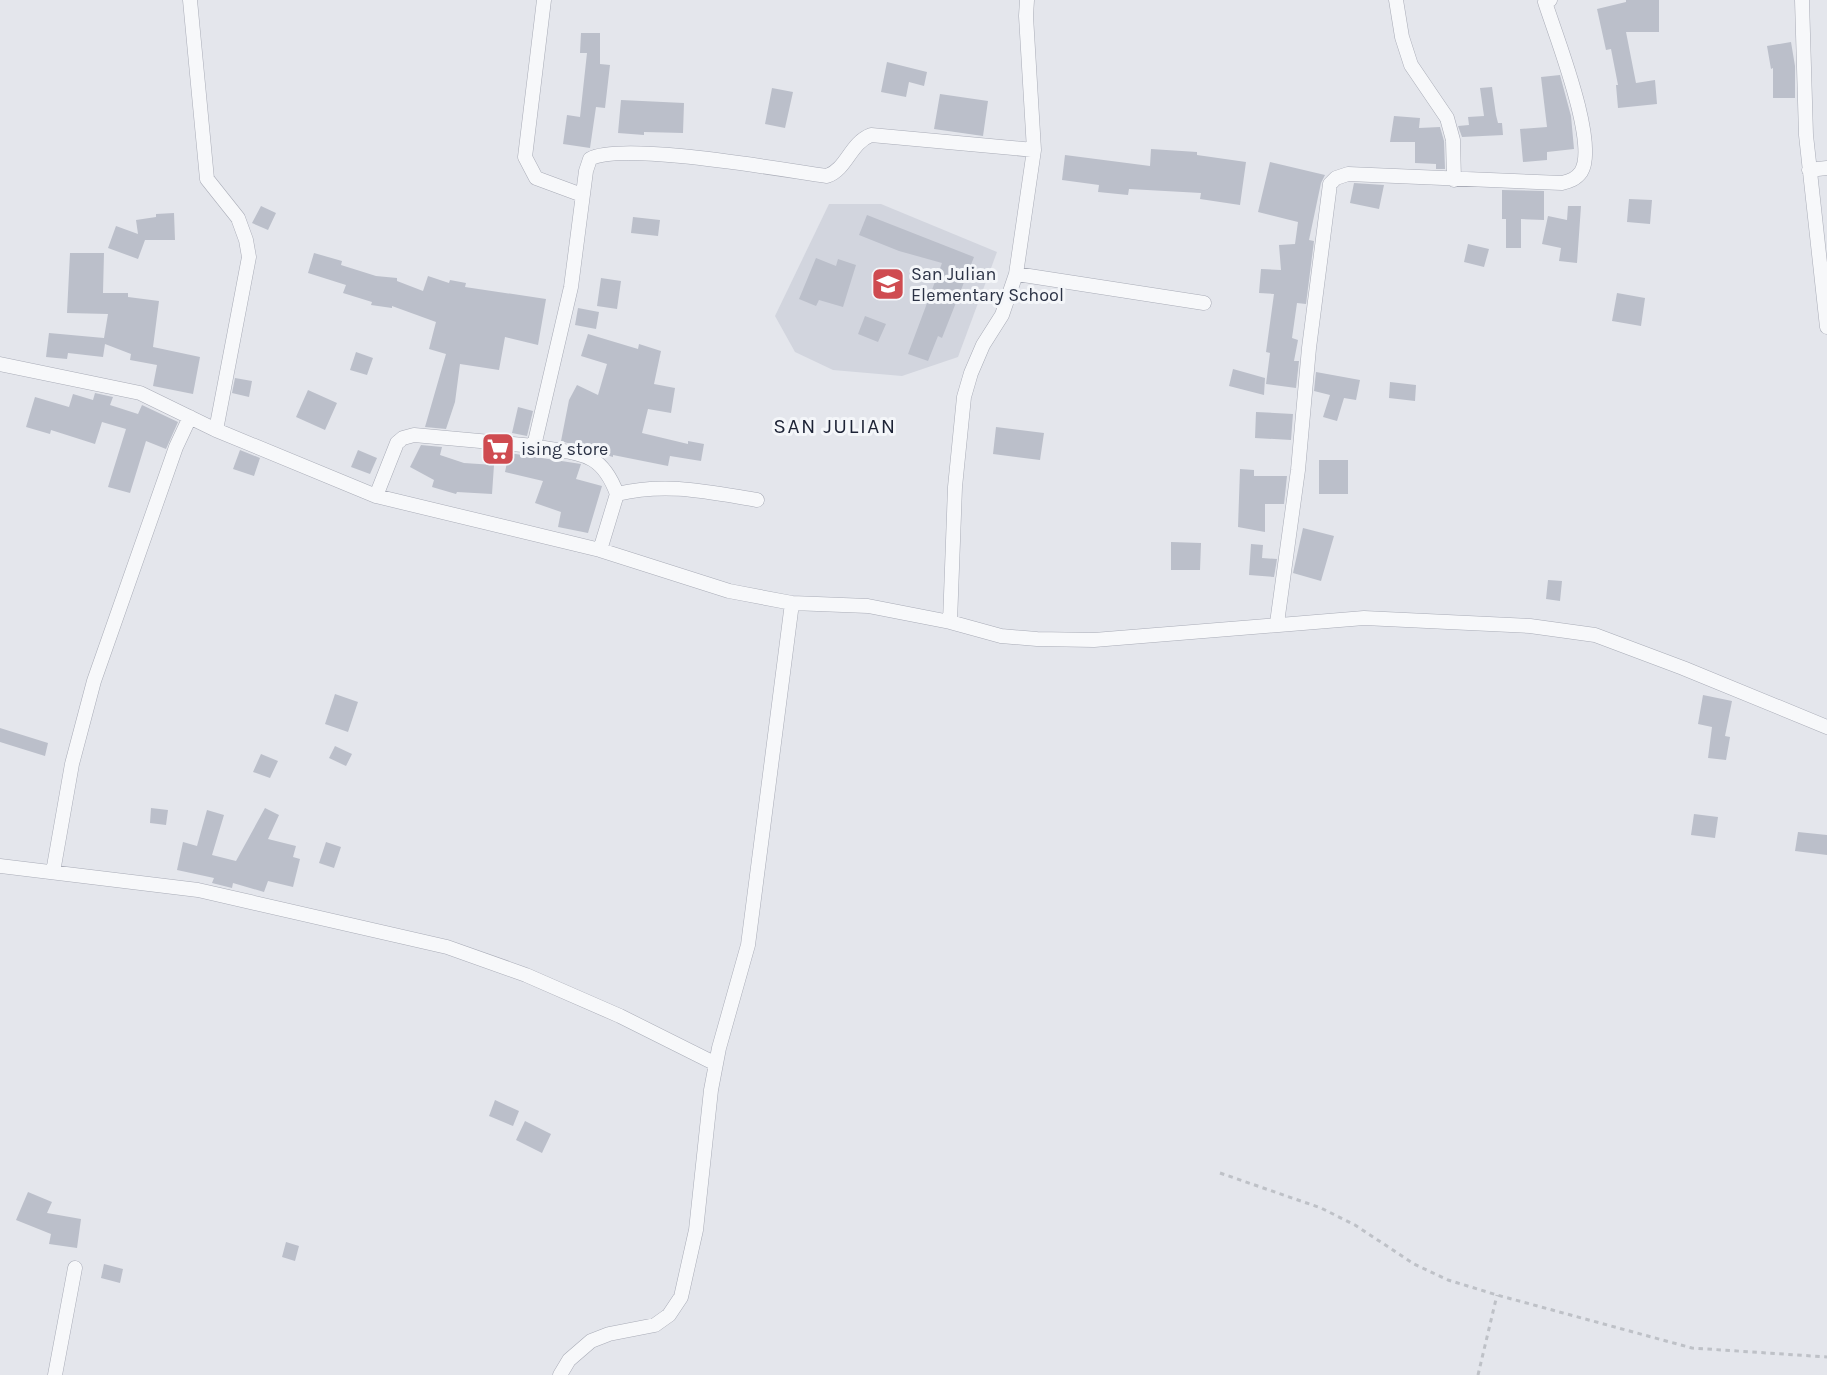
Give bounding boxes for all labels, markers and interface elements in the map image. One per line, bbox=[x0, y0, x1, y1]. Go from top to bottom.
place label: San Julian Elementary School bbox=[911, 263, 1064, 306]
school or university icon: San Julian Elementary School bbox=[870, 266, 906, 302]
district label: SAN JULIAN bbox=[773, 414, 897, 438]
supermarket icon: ising store bbox=[480, 431, 516, 467]
place label: ising store bbox=[521, 438, 608, 460]

